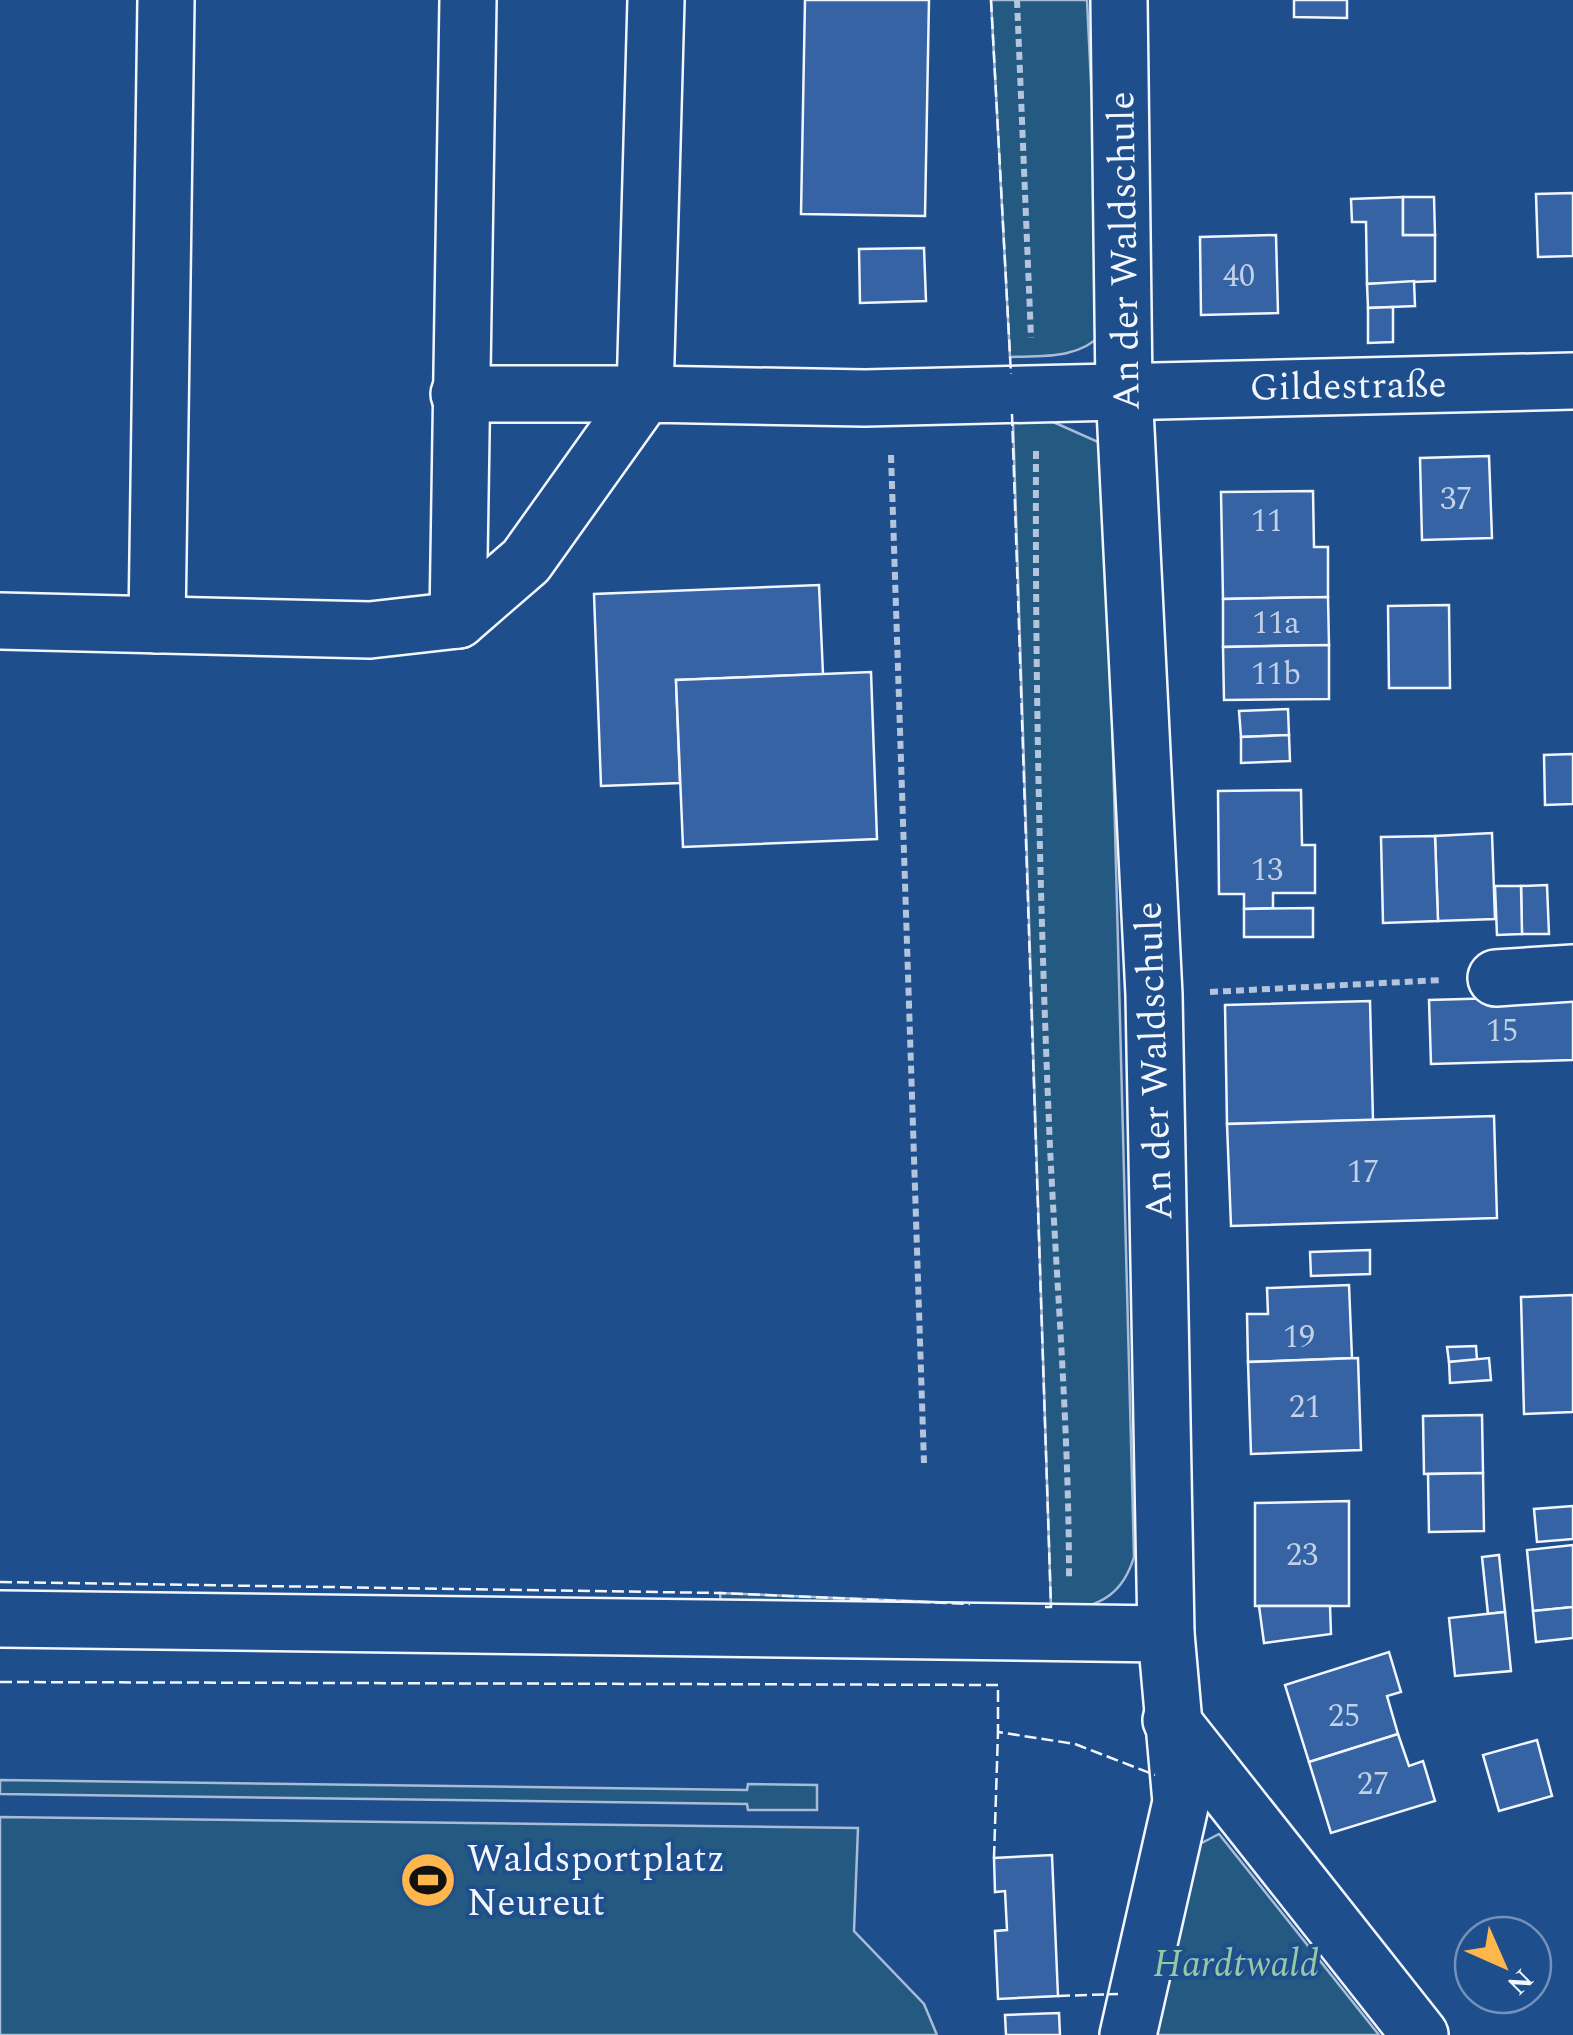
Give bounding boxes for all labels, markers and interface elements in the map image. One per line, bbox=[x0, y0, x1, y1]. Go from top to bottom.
street label: An der Waldschule bbox=[1093, 91, 1157, 411]
house number: 40 bbox=[1223, 252, 1255, 301]
street label: Gildestraße bbox=[1249, 356, 1447, 418]
house number: 37 bbox=[1440, 475, 1472, 524]
house number: 11 bbox=[1251, 497, 1283, 546]
house number: 11a bbox=[1252, 599, 1300, 648]
house number: 11b bbox=[1251, 650, 1301, 699]
house number: 13 bbox=[1251, 846, 1283, 895]
street label: An der Waldschule bbox=[1120, 900, 1190, 1221]
house number: 15 bbox=[1486, 1007, 1518, 1056]
house number: 17 bbox=[1347, 1148, 1379, 1197]
house number: 19 bbox=[1283, 1313, 1315, 1362]
house number: 21 bbox=[1289, 1383, 1321, 1432]
house number: 23 bbox=[1286, 1531, 1318, 1580]
house number: 25 bbox=[1328, 1692, 1360, 1741]
house number: 27 bbox=[1357, 1760, 1389, 1809]
place label: Waldsportplatz Neureut bbox=[467, 1831, 725, 1933]
sports icon: Waldsportplatz Neureut bbox=[398, 1850, 458, 1910]
north arrow bbox=[1453, 1915, 1553, 2015]
park label: Hardtwald bbox=[1153, 1936, 1319, 1994]
text: N bbox=[1496, 1958, 1543, 2005]

